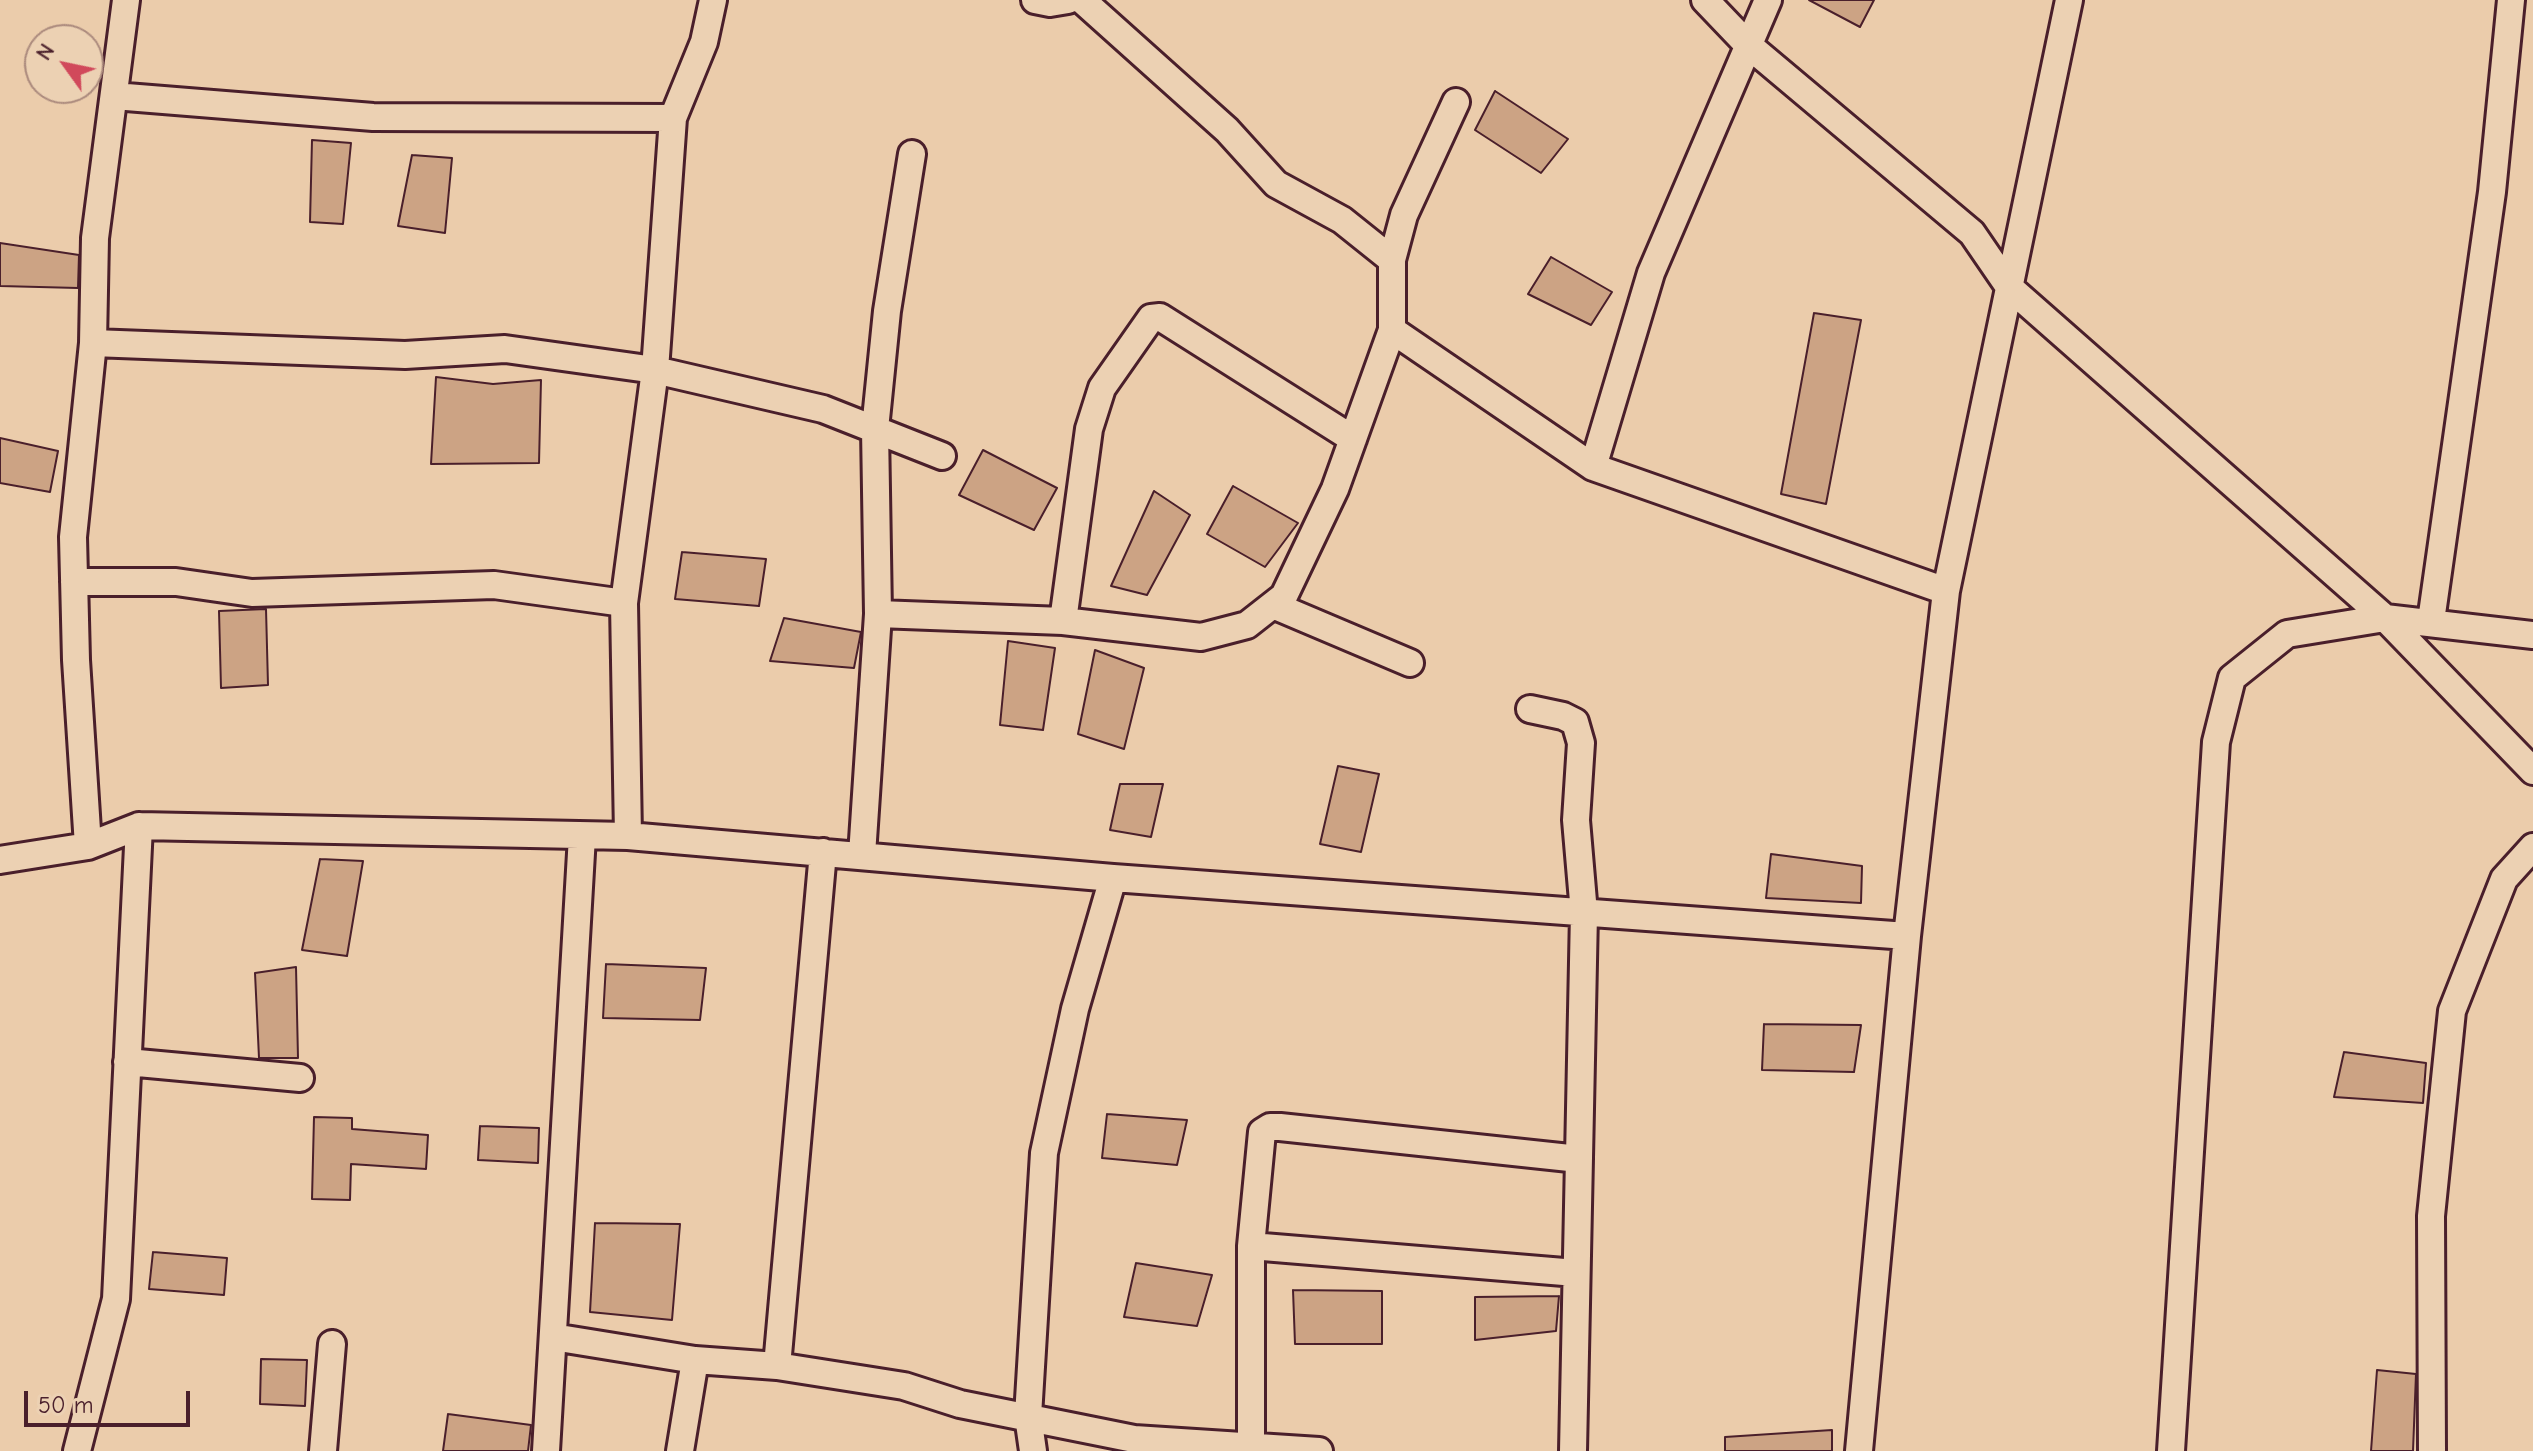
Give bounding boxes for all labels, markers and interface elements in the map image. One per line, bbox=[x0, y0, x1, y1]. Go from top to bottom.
north arrow bbox=[24, 24, 104, 104]
text: N bbox=[31, 39, 60, 65]
scale bar bbox=[28, 1375, 194, 1425]
text: 50 m bbox=[38, 1391, 94, 1419]

